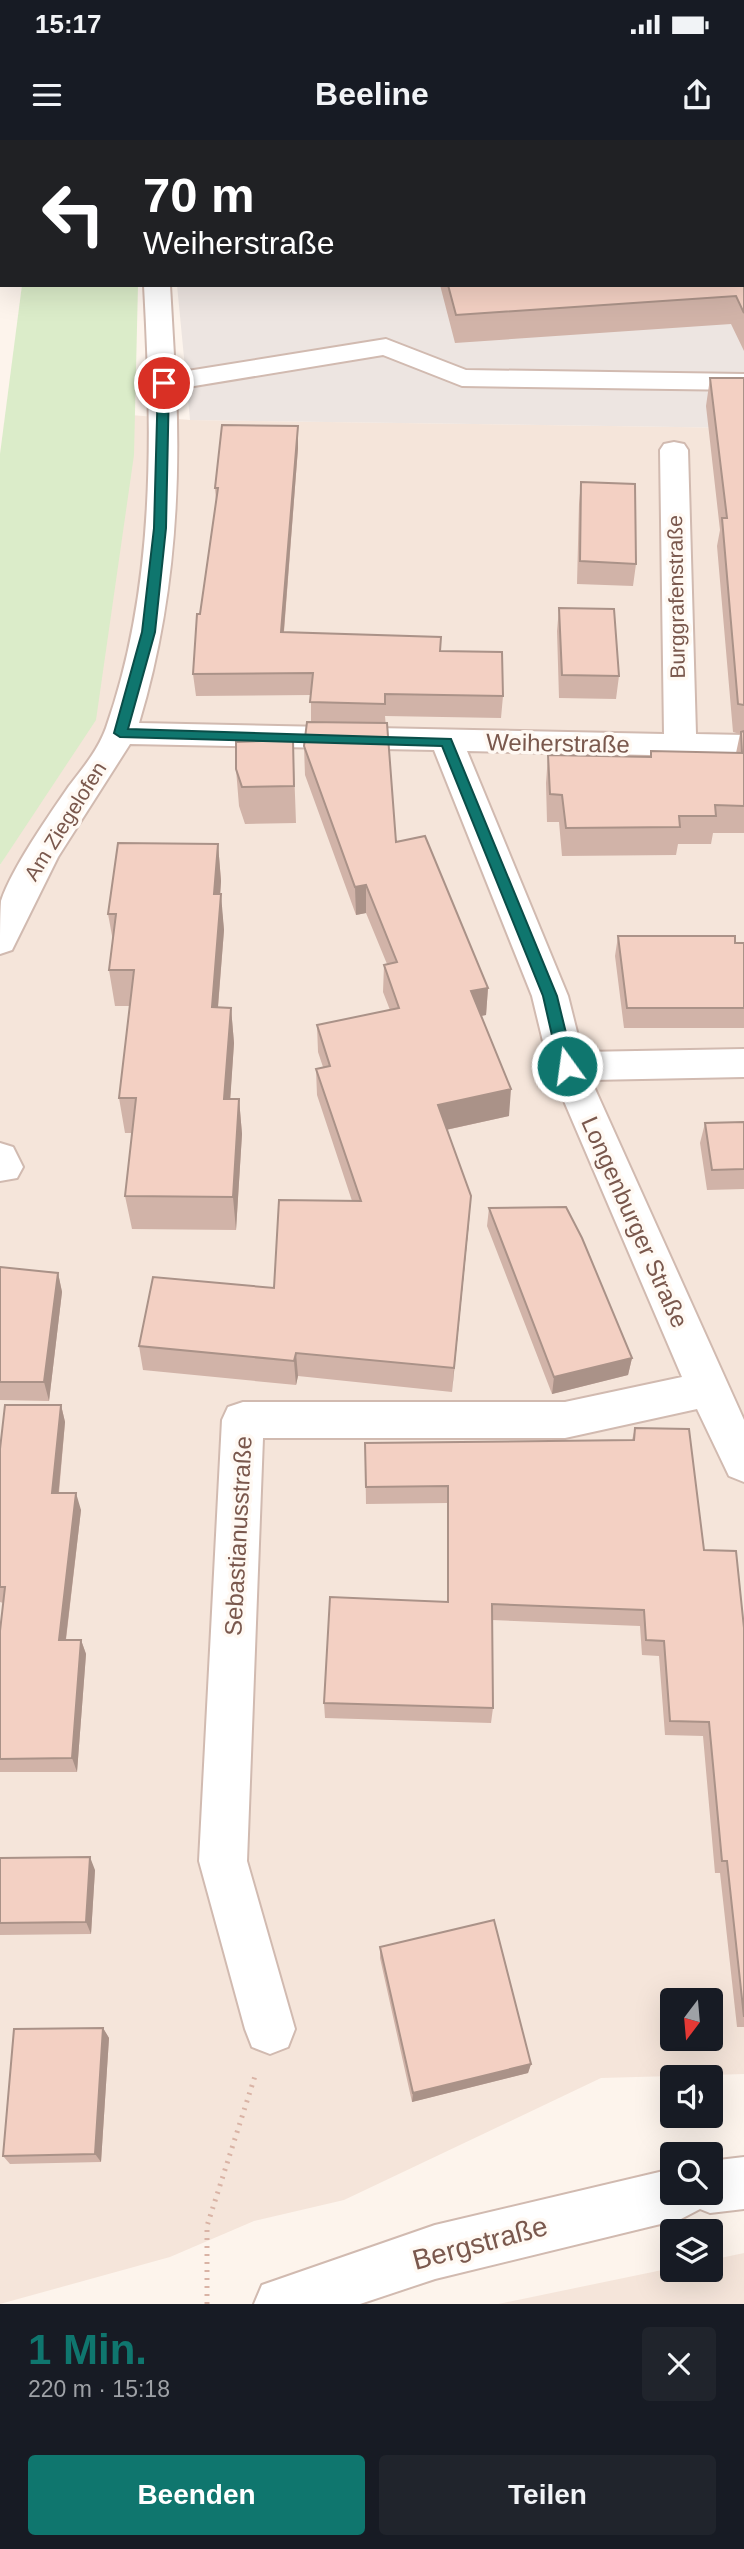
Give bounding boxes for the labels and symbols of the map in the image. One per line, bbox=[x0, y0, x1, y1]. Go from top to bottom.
pin bbox=[134, 353, 194, 413]
street label: Burggrafenstraße bbox=[663, 515, 689, 679]
street label: Weiherstraße bbox=[486, 728, 630, 758]
street label: Am Ziegelofen bbox=[19, 757, 111, 885]
position arrow bbox=[530, 1029, 604, 1103]
street label: Longenburger Straße bbox=[576, 1112, 694, 1332]
street label: Sebastianusstraße bbox=[219, 1435, 257, 1637]
north arrow bbox=[660, 1988, 723, 2051]
street label: Bergstraße bbox=[409, 2210, 551, 2276]

